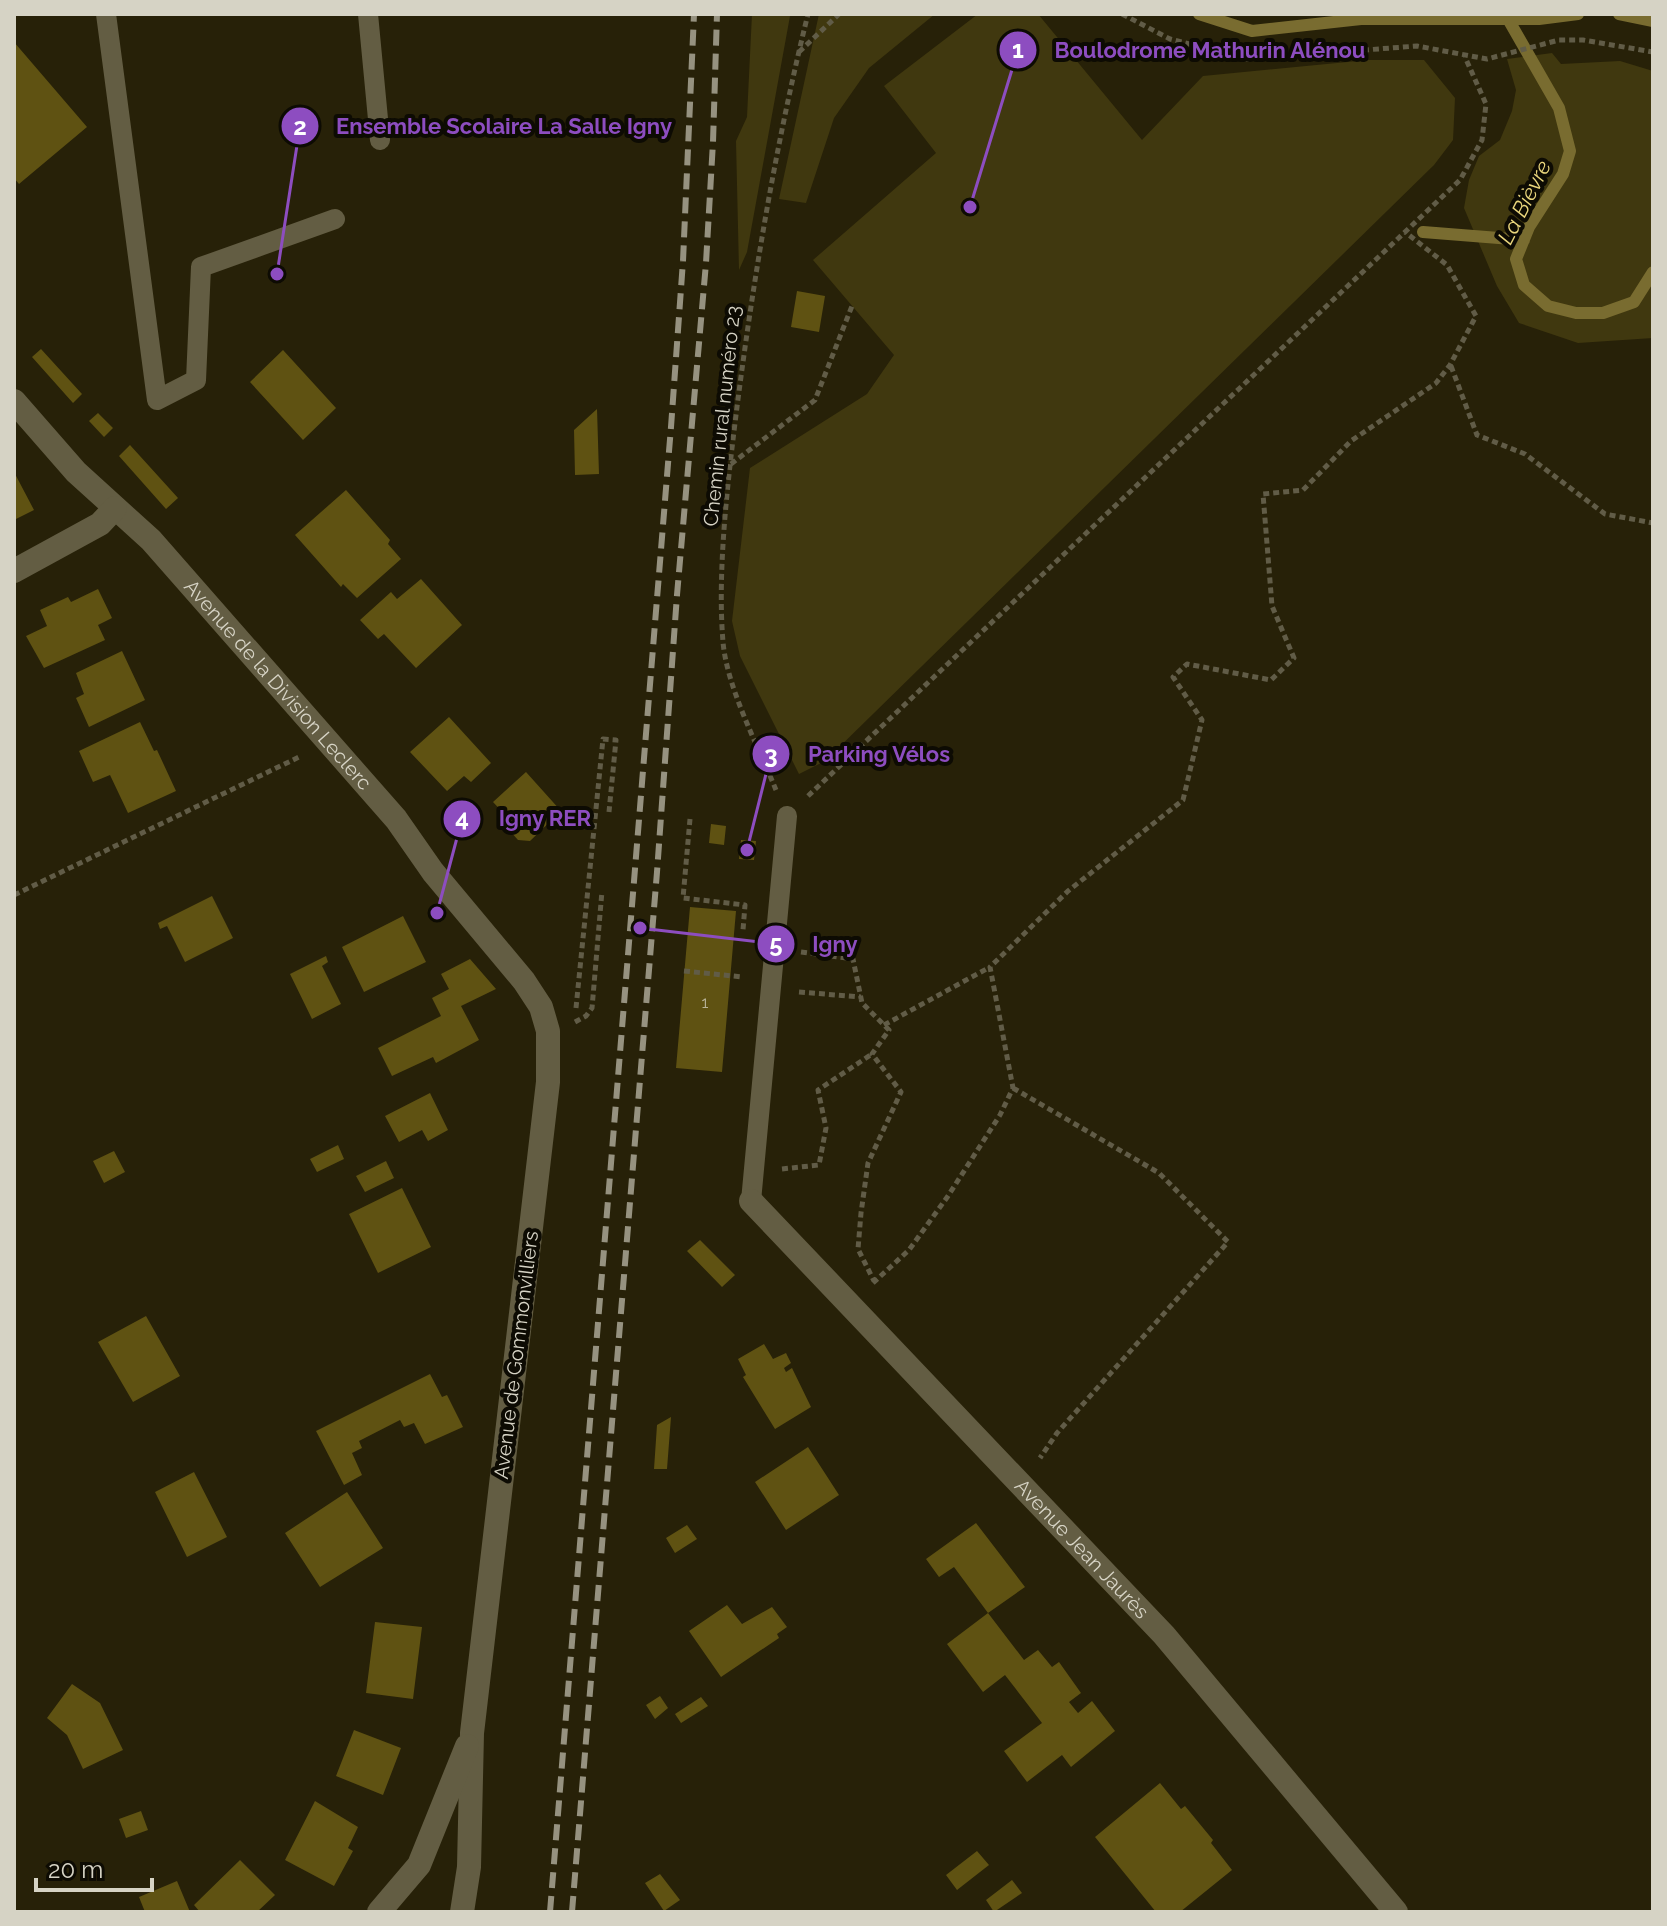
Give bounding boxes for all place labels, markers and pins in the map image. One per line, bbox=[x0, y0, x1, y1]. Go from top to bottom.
callout: Boulodrome Mathurin Alénou bbox=[998, 27, 1382, 73]
callout: Ensemble Scolaire La Salle Igny bbox=[280, 103, 688, 149]
callout: Parking Vélos bbox=[751, 731, 966, 777]
callout: Igny RER bbox=[442, 796, 607, 842]
callout: Igny bbox=[756, 921, 873, 967]

